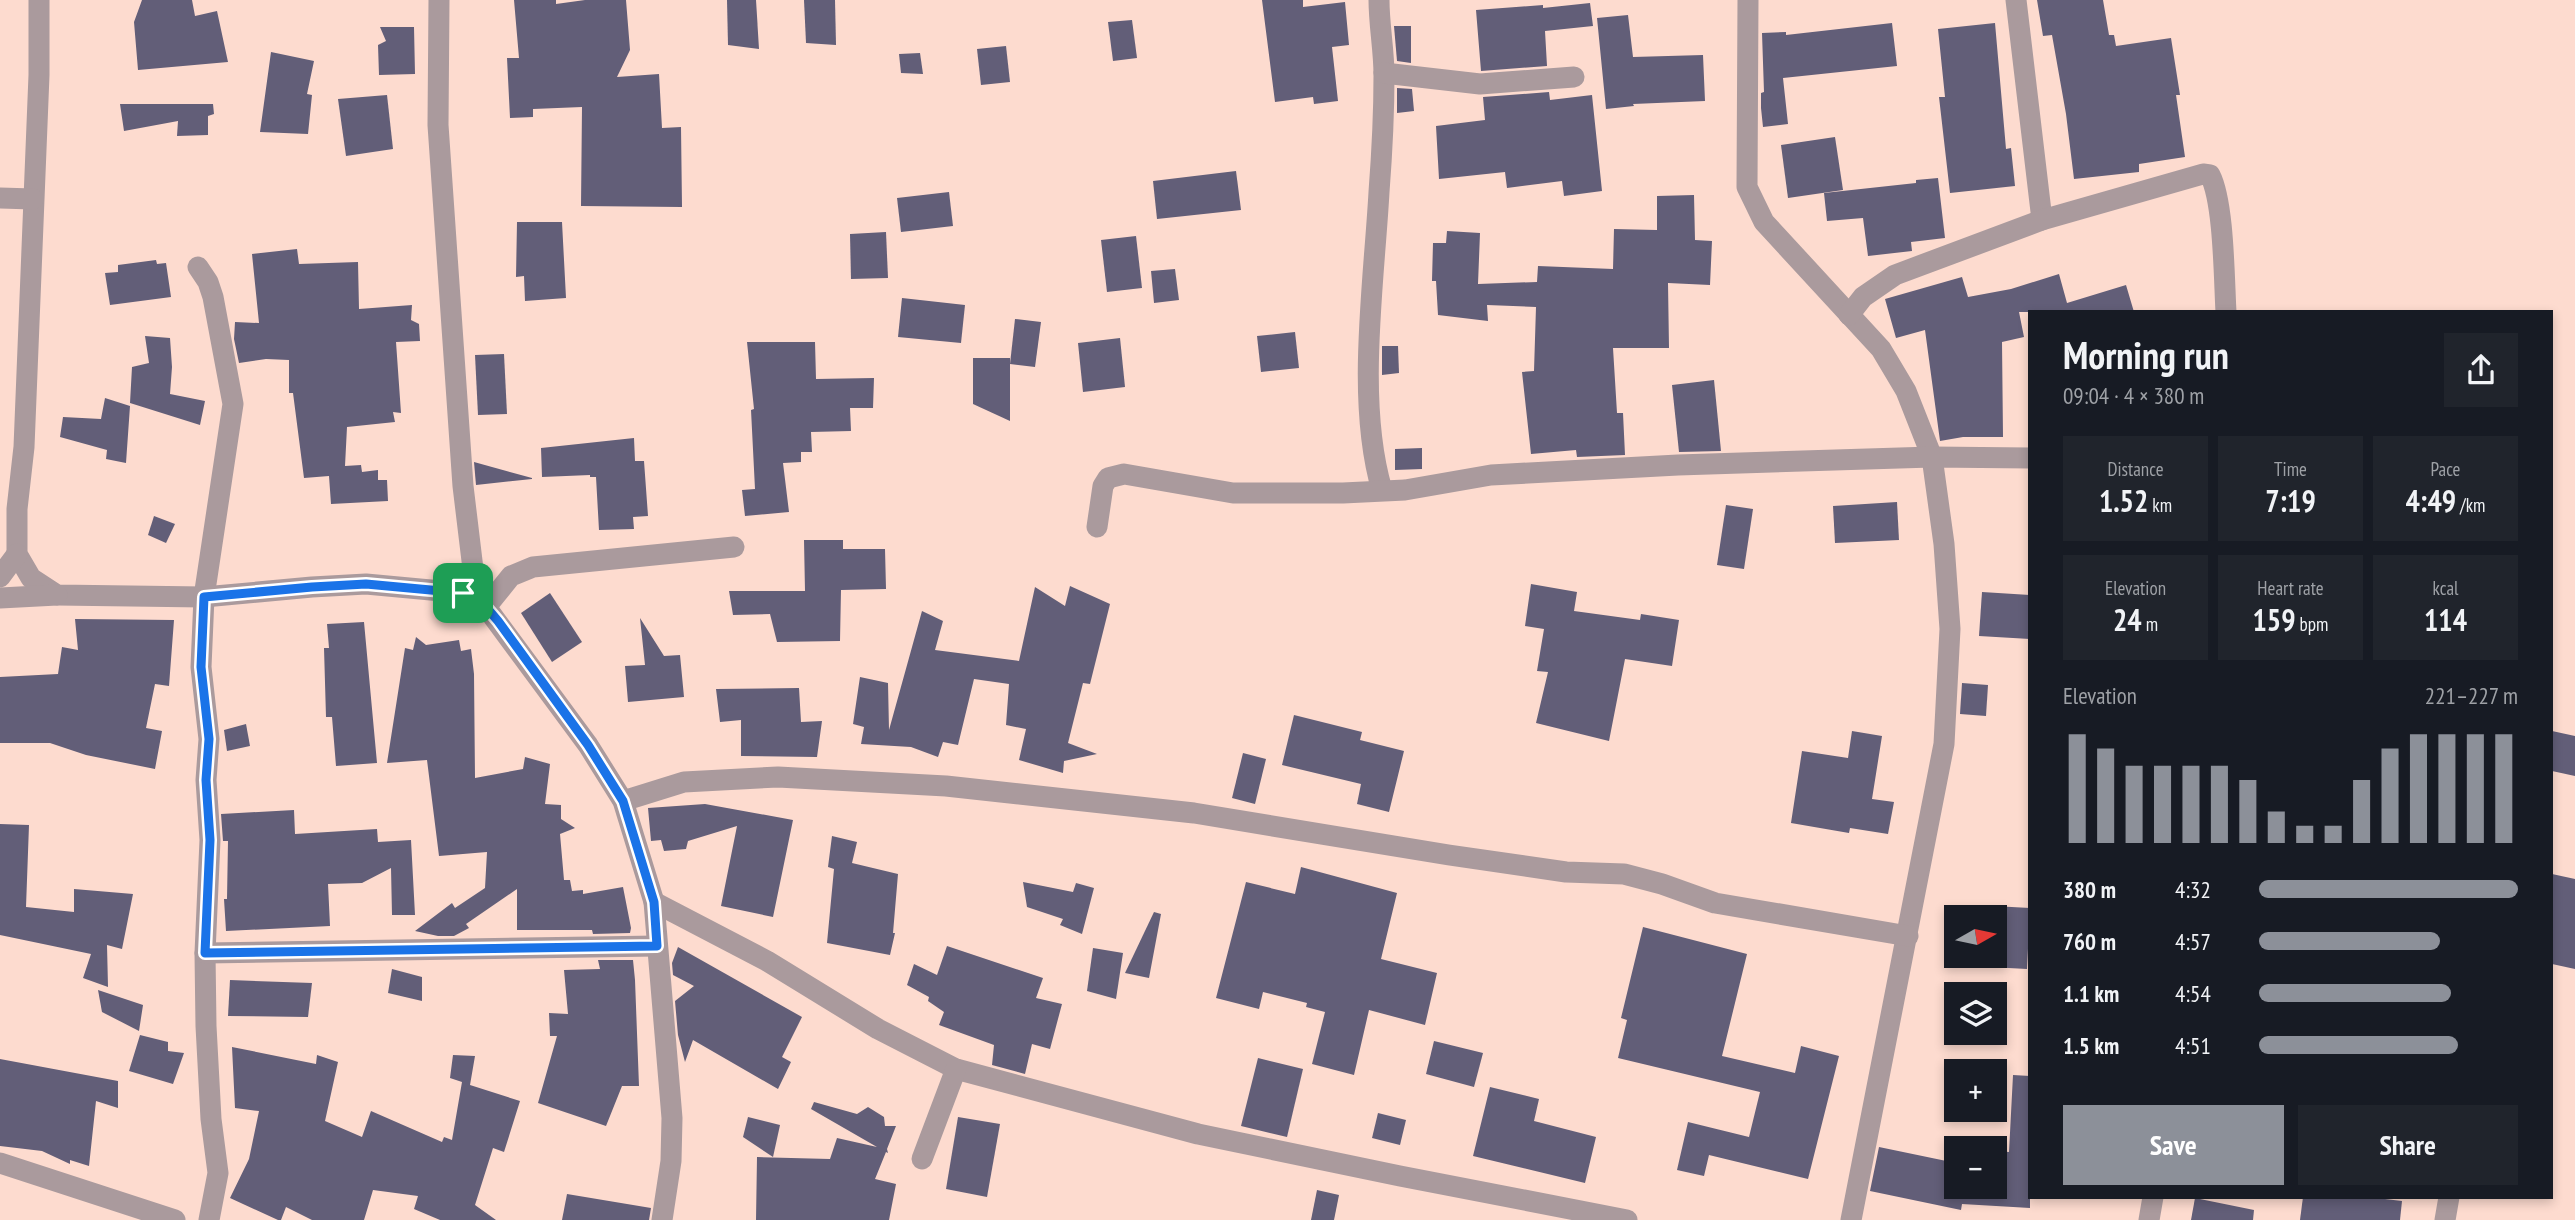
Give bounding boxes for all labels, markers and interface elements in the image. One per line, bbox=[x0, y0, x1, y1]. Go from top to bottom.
text: Morning run bbox=[2063, 330, 2229, 379]
button: share bbox=[2444, 333, 2518, 407]
text: 09:04 · 4 × 380 m bbox=[2063, 381, 2204, 410]
text: Distance bbox=[2108, 457, 2163, 481]
text: Time bbox=[2274, 457, 2307, 481]
text: Pace bbox=[2431, 457, 2460, 481]
text: 1.52 bbox=[2099, 481, 2148, 520]
text: 7:19 bbox=[2265, 481, 2316, 520]
text: 4:49 bbox=[2406, 481, 2456, 520]
text: km bbox=[2148, 493, 2172, 517]
text: /km bbox=[2456, 493, 2485, 517]
pin bbox=[433, 563, 493, 623]
icon: arrive bbox=[444, 574, 482, 612]
text: Elevation bbox=[2105, 576, 2166, 600]
text: Heart rate bbox=[2257, 576, 2324, 600]
text: kcal bbox=[2433, 576, 2458, 600]
text: 24 bbox=[2113, 600, 2142, 639]
text: 159 bbox=[2253, 600, 2296, 639]
text: 114 bbox=[2424, 600, 2467, 639]
text: m bbox=[2142, 612, 2158, 636]
text: bpm bbox=[2296, 612, 2328, 636]
text: Elevation bbox=[2063, 681, 2137, 710]
text: 221–227 m bbox=[2425, 681, 2518, 710]
text: 380 m bbox=[2063, 875, 2116, 904]
text: 4:32 bbox=[2175, 875, 2211, 904]
north arrow bbox=[1944, 905, 2007, 968]
map controls bbox=[1944, 905, 2007, 1199]
text: 760 m bbox=[2063, 927, 2116, 956]
text: 4:57 bbox=[2175, 927, 2211, 956]
text: 1.1 km bbox=[2063, 979, 2119, 1008]
text: 4:54 bbox=[2175, 979, 2211, 1008]
button: layers bbox=[1944, 982, 2007, 1045]
text: 1.5 km bbox=[2063, 1031, 2119, 1060]
text: 4:51 bbox=[2175, 1031, 2211, 1060]
button: + bbox=[1944, 1059, 2007, 1122]
button: Save bbox=[2063, 1105, 2284, 1185]
button: Share bbox=[2298, 1105, 2518, 1185]
button: − bbox=[1944, 1136, 2007, 1199]

